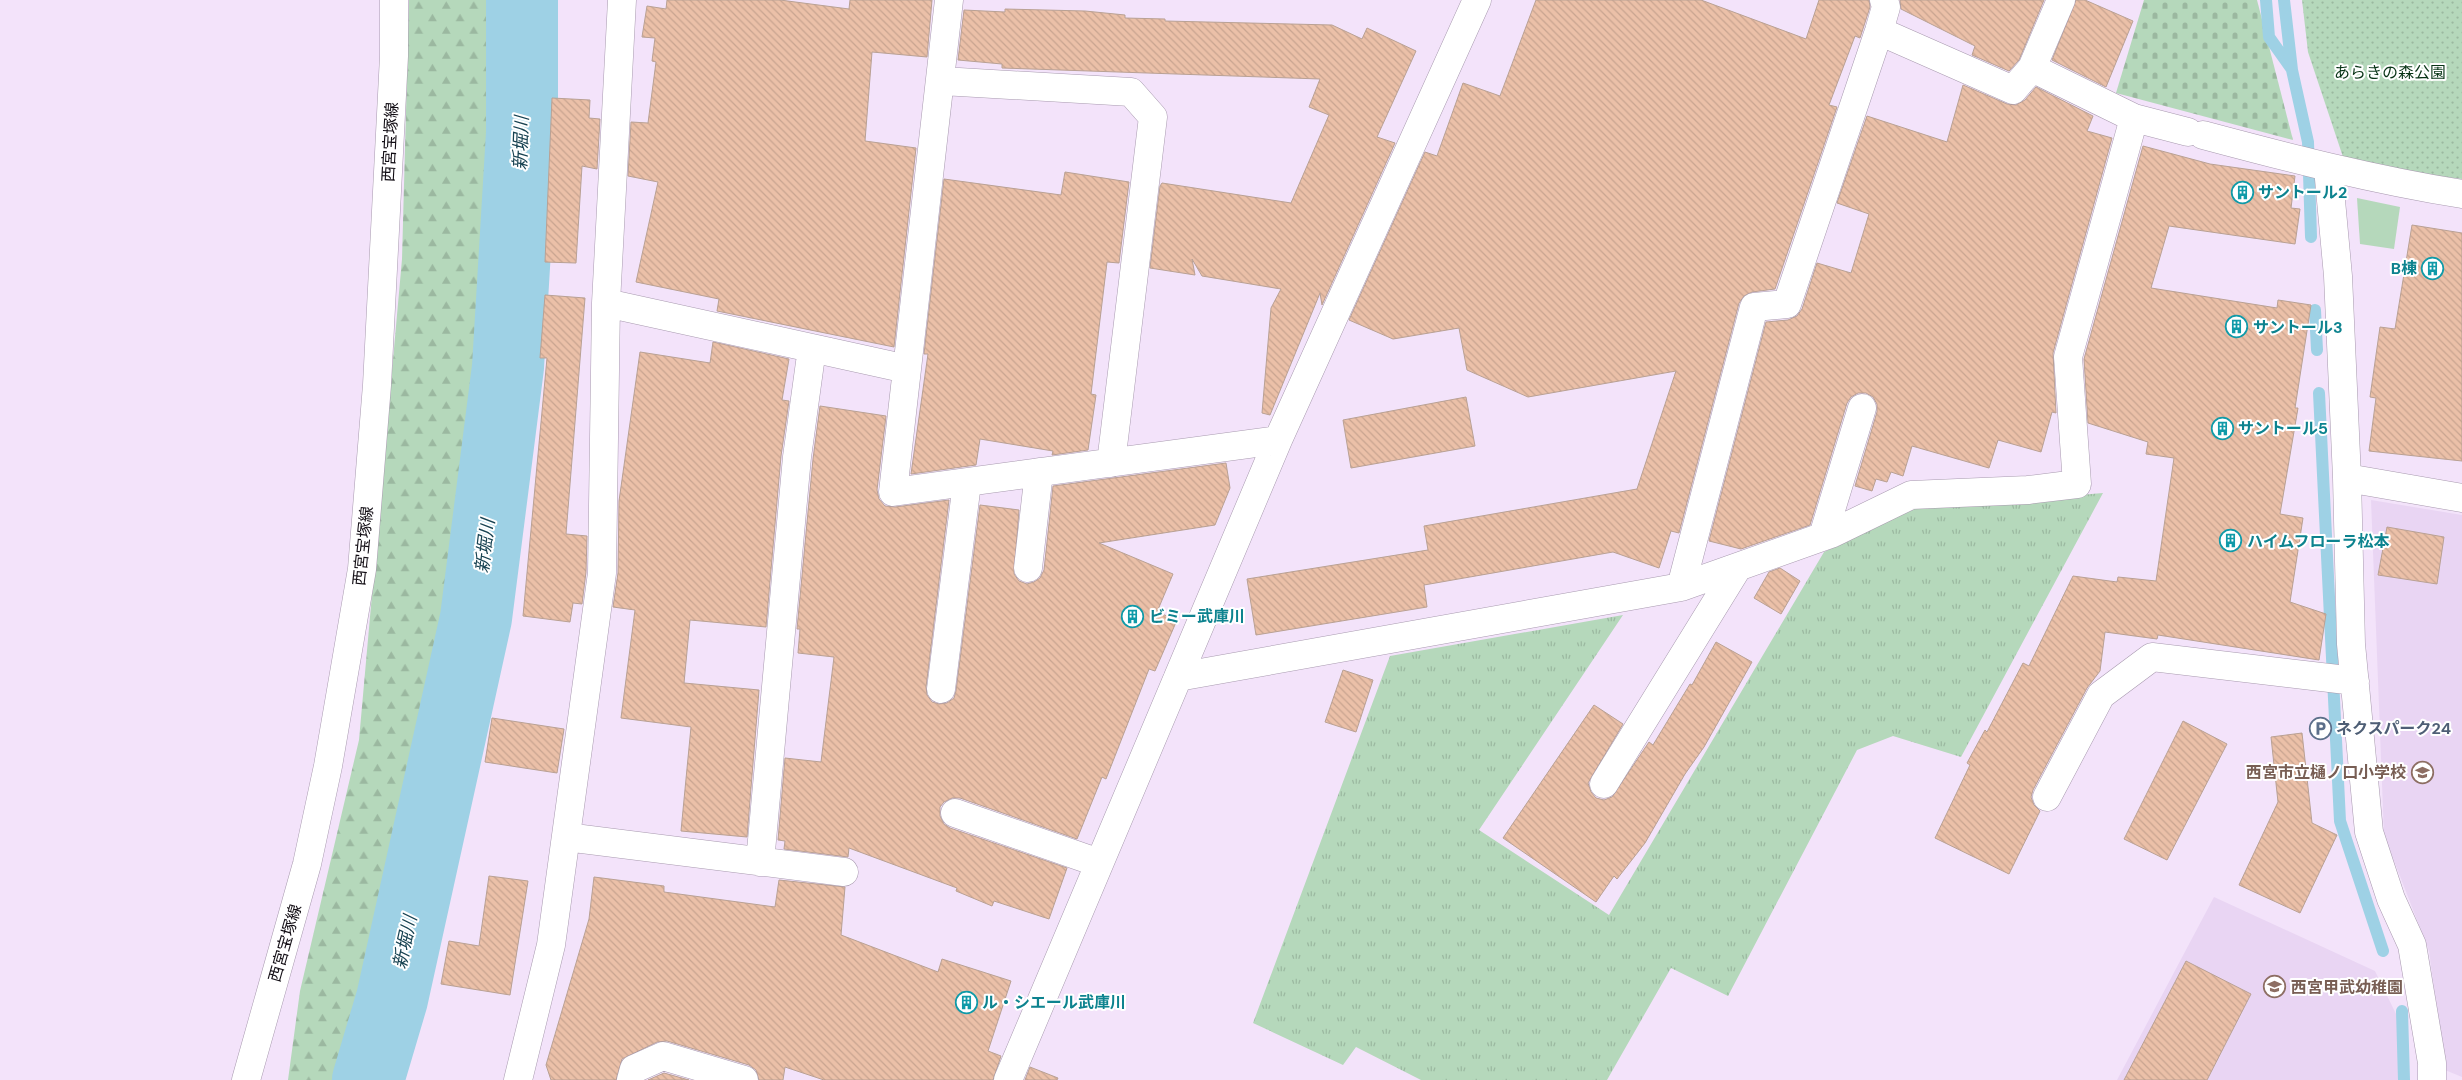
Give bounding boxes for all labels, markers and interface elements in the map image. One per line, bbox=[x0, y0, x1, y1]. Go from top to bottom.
park label: あらきの森公園 bbox=[2334, 62, 2446, 83]
street label: 西宮宝塚線 bbox=[377, 101, 403, 183]
water label: 新堀川 bbox=[508, 114, 534, 170]
building icon: サントール2 bbox=[2230, 180, 2254, 204]
place label: サントール2 bbox=[2258, 182, 2347, 203]
building icon: B棟 bbox=[2421, 256, 2445, 280]
place label: B棟 bbox=[2391, 258, 2417, 279]
building icon: サントール3 bbox=[2225, 315, 2249, 339]
place label: サントール3 bbox=[2253, 317, 2343, 338]
building icon: サントール5 bbox=[2210, 416, 2234, 440]
place label: サントール5 bbox=[2238, 418, 2328, 439]
street label: 西宮宝塚線 bbox=[348, 505, 378, 587]
water label: 新堀川 bbox=[470, 516, 500, 574]
building icon: ハイムフローラ松本 bbox=[2219, 529, 2243, 553]
place label: ハイムフローラ松本 bbox=[2247, 531, 2389, 552]
building icon: ビミー武庫川 bbox=[1121, 604, 1145, 628]
place label: ビミー武庫川 bbox=[1149, 606, 1245, 627]
parking icon: ネクスパーク24 bbox=[2308, 716, 2332, 740]
place label: ネクスパーク24 bbox=[2336, 718, 2451, 739]
school or university icon: 西宮市立樋ノ口小学校 bbox=[2410, 760, 2434, 784]
place label: 西宮市立樋ノ口小学校 bbox=[2246, 762, 2406, 783]
street label: 西宮宝塚線 bbox=[264, 902, 306, 984]
water label: 新堀川 bbox=[388, 911, 423, 971]
school or university icon: 西宮甲武幼稚園 bbox=[2263, 975, 2287, 999]
place label: 西宮甲武幼稚園 bbox=[2291, 977, 2403, 998]
building icon: ル・シエール武庫川 bbox=[954, 990, 978, 1014]
place label: ル・シエール武庫川 bbox=[982, 992, 1126, 1013]

